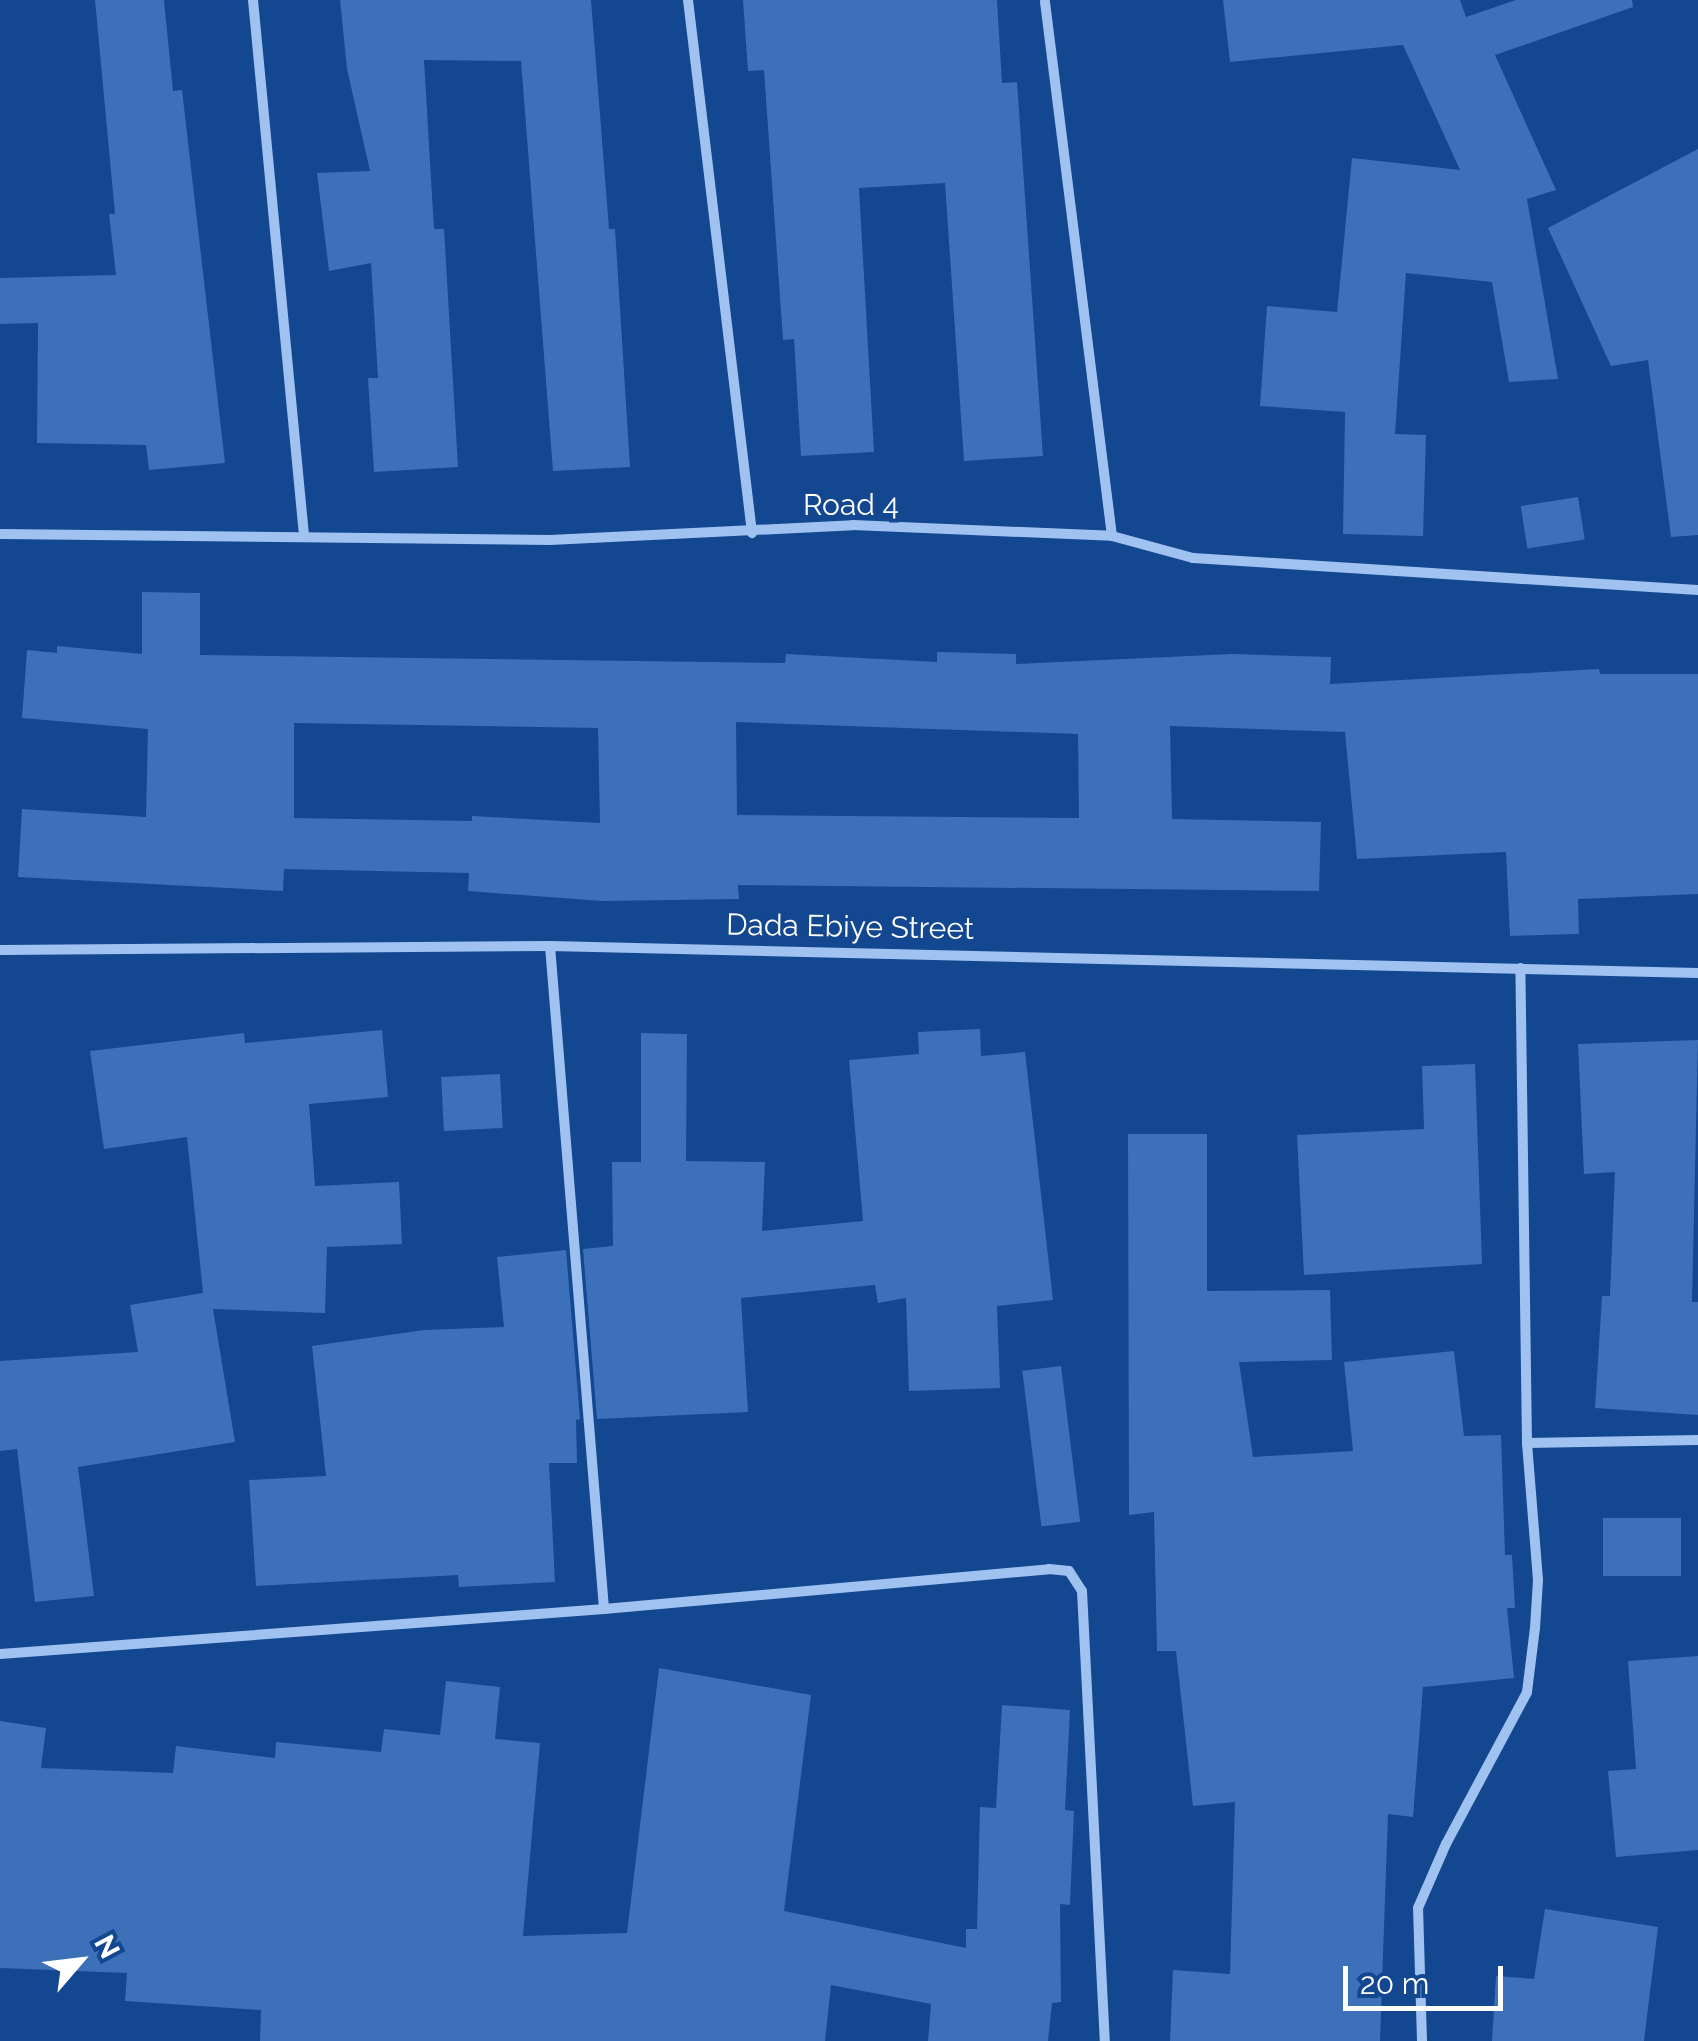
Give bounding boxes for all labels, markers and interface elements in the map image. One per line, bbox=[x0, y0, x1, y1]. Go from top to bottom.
street label: Road 4 bbox=[803, 487, 899, 523]
street label: Dada Ebiye Street bbox=[726, 907, 974, 947]
north arrow bbox=[30, 1911, 130, 2011]
text: N bbox=[87, 1929, 127, 1964]
scale bar bbox=[1348, 1946, 1508, 2008]
text: 20 m bbox=[1360, 1966, 1429, 2001]

